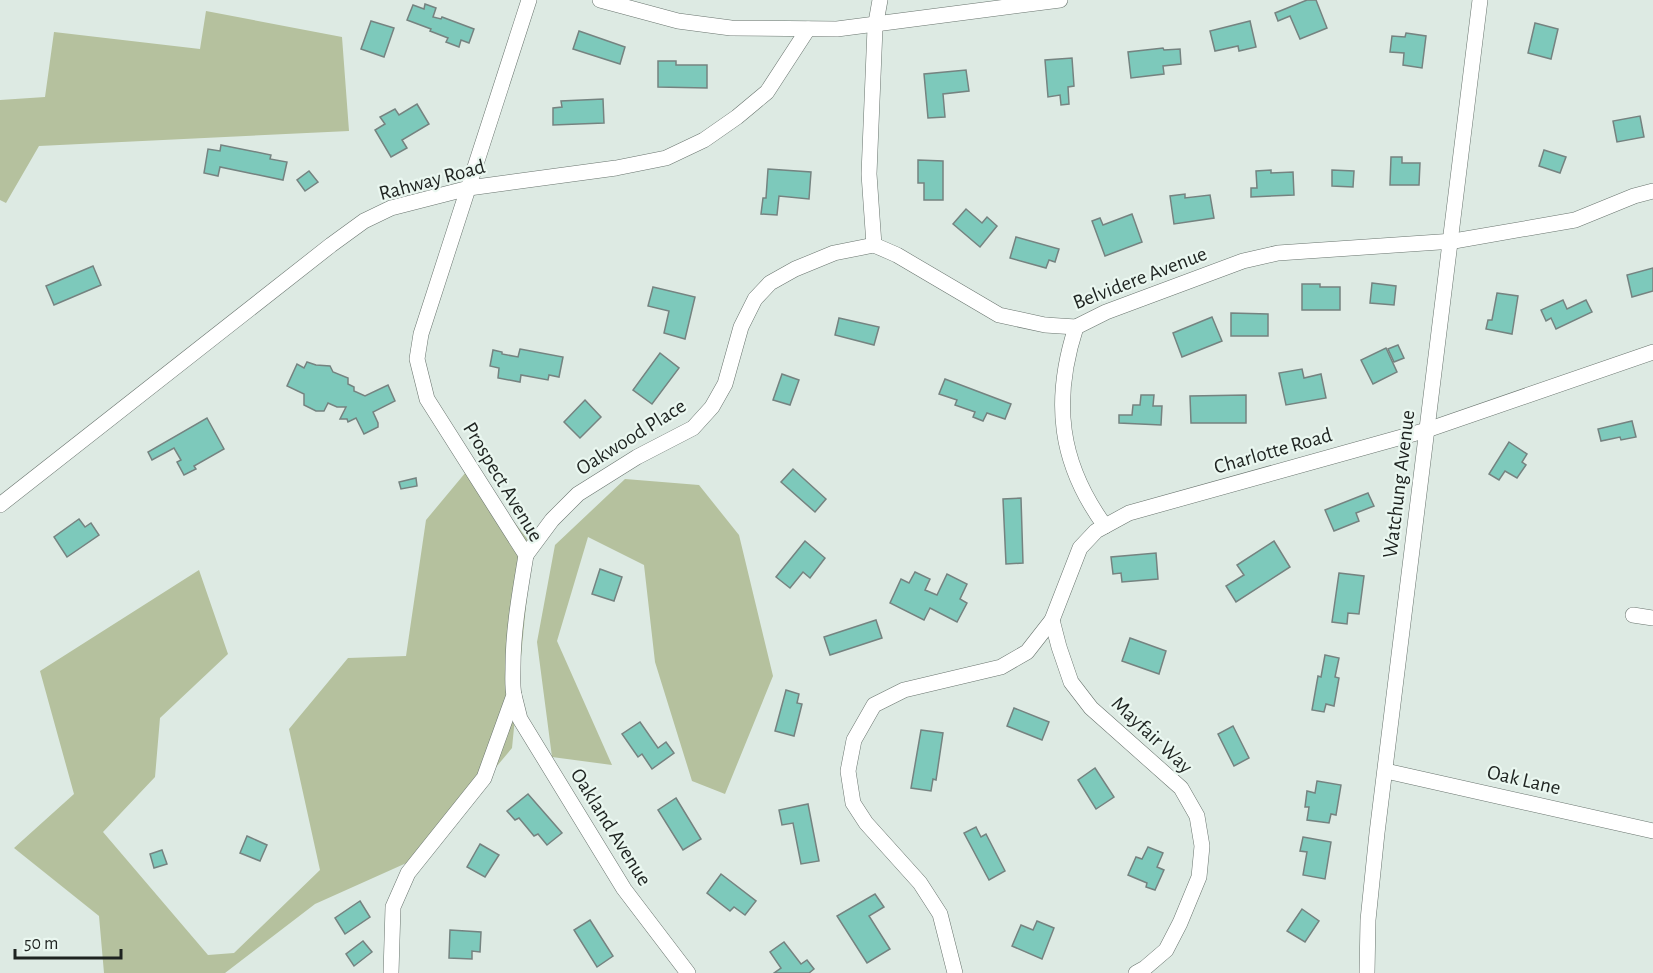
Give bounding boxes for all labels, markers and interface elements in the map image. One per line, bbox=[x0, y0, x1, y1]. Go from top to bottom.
street label: Rahway Road bbox=[377, 156, 487, 204]
street label: Belvidere Avenue bbox=[1070, 243, 1210, 313]
street label: Oakwood Place bbox=[572, 395, 690, 479]
street label: Watchung Avenue bbox=[1379, 409, 1419, 559]
street label: Prospect Avenue bbox=[459, 419, 547, 545]
street label: Charlotte Road bbox=[1212, 424, 1334, 478]
street label: Mayfair Way bbox=[1108, 693, 1196, 777]
street label: Oak Lane bbox=[1485, 761, 1563, 799]
street label: Oakland Avenue bbox=[567, 765, 655, 889]
scale bar bbox=[15, 922, 122, 960]
text: 50 m bbox=[24, 935, 58, 953]

